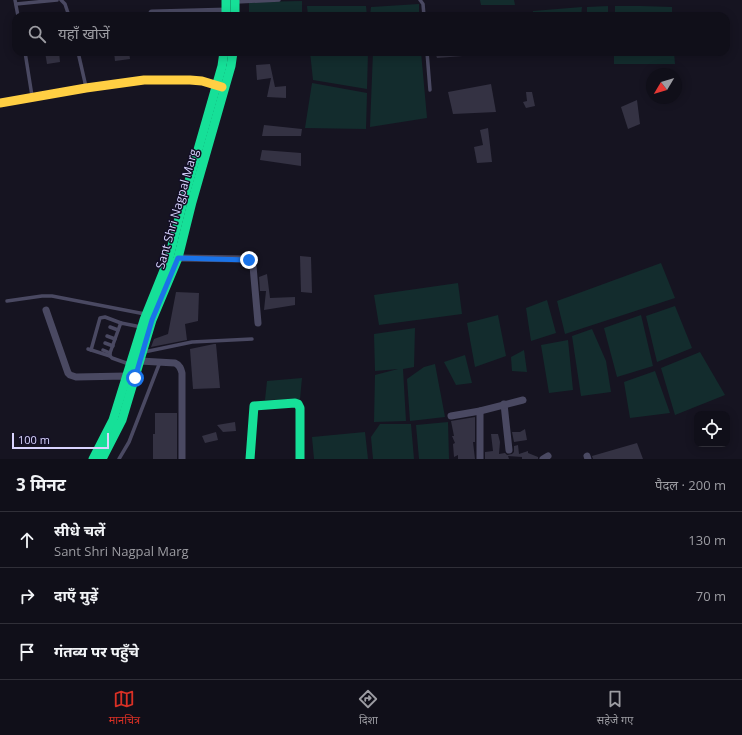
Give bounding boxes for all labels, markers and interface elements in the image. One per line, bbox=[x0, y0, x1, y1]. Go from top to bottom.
search box bbox=[12, 12, 730, 56]
icon: search bbox=[26, 23, 48, 45]
text: यहाँ खोजें bbox=[58, 23, 110, 43]
north arrow bbox=[646, 68, 682, 104]
street label: Sant Shri Nagpal Marg bbox=[151, 146, 202, 271]
route end bbox=[240, 251, 258, 269]
route start bbox=[126, 369, 144, 387]
map controls bbox=[694, 411, 730, 447]
button: locate bbox=[694, 411, 730, 447]
scale bar bbox=[12, 431, 109, 450]
text: 100 m bbox=[18, 432, 50, 447]
text: 3 मिनट bbox=[16, 473, 66, 496]
text: पैदल · 200 m bbox=[655, 476, 726, 494]
text: सीधे चलें bbox=[54, 520, 105, 540]
icon: ahead bbox=[16, 529, 38, 551]
text: 130 m bbox=[688, 531, 726, 549]
text: Sant Shri Nagpal Marg bbox=[54, 542, 189, 560]
icon: right bbox=[16, 585, 38, 607]
text: दाएँ मुड़ें bbox=[54, 585, 98, 605]
text: 70 m bbox=[696, 587, 726, 605]
icon: arrive bbox=[16, 641, 38, 663]
text: गंतव्य पर पहुँचे bbox=[54, 641, 139, 661]
tab: मानचित्र bbox=[109, 688, 140, 728]
tab: दिशा bbox=[357, 688, 379, 728]
tab: सहेजे गए bbox=[597, 688, 633, 728]

